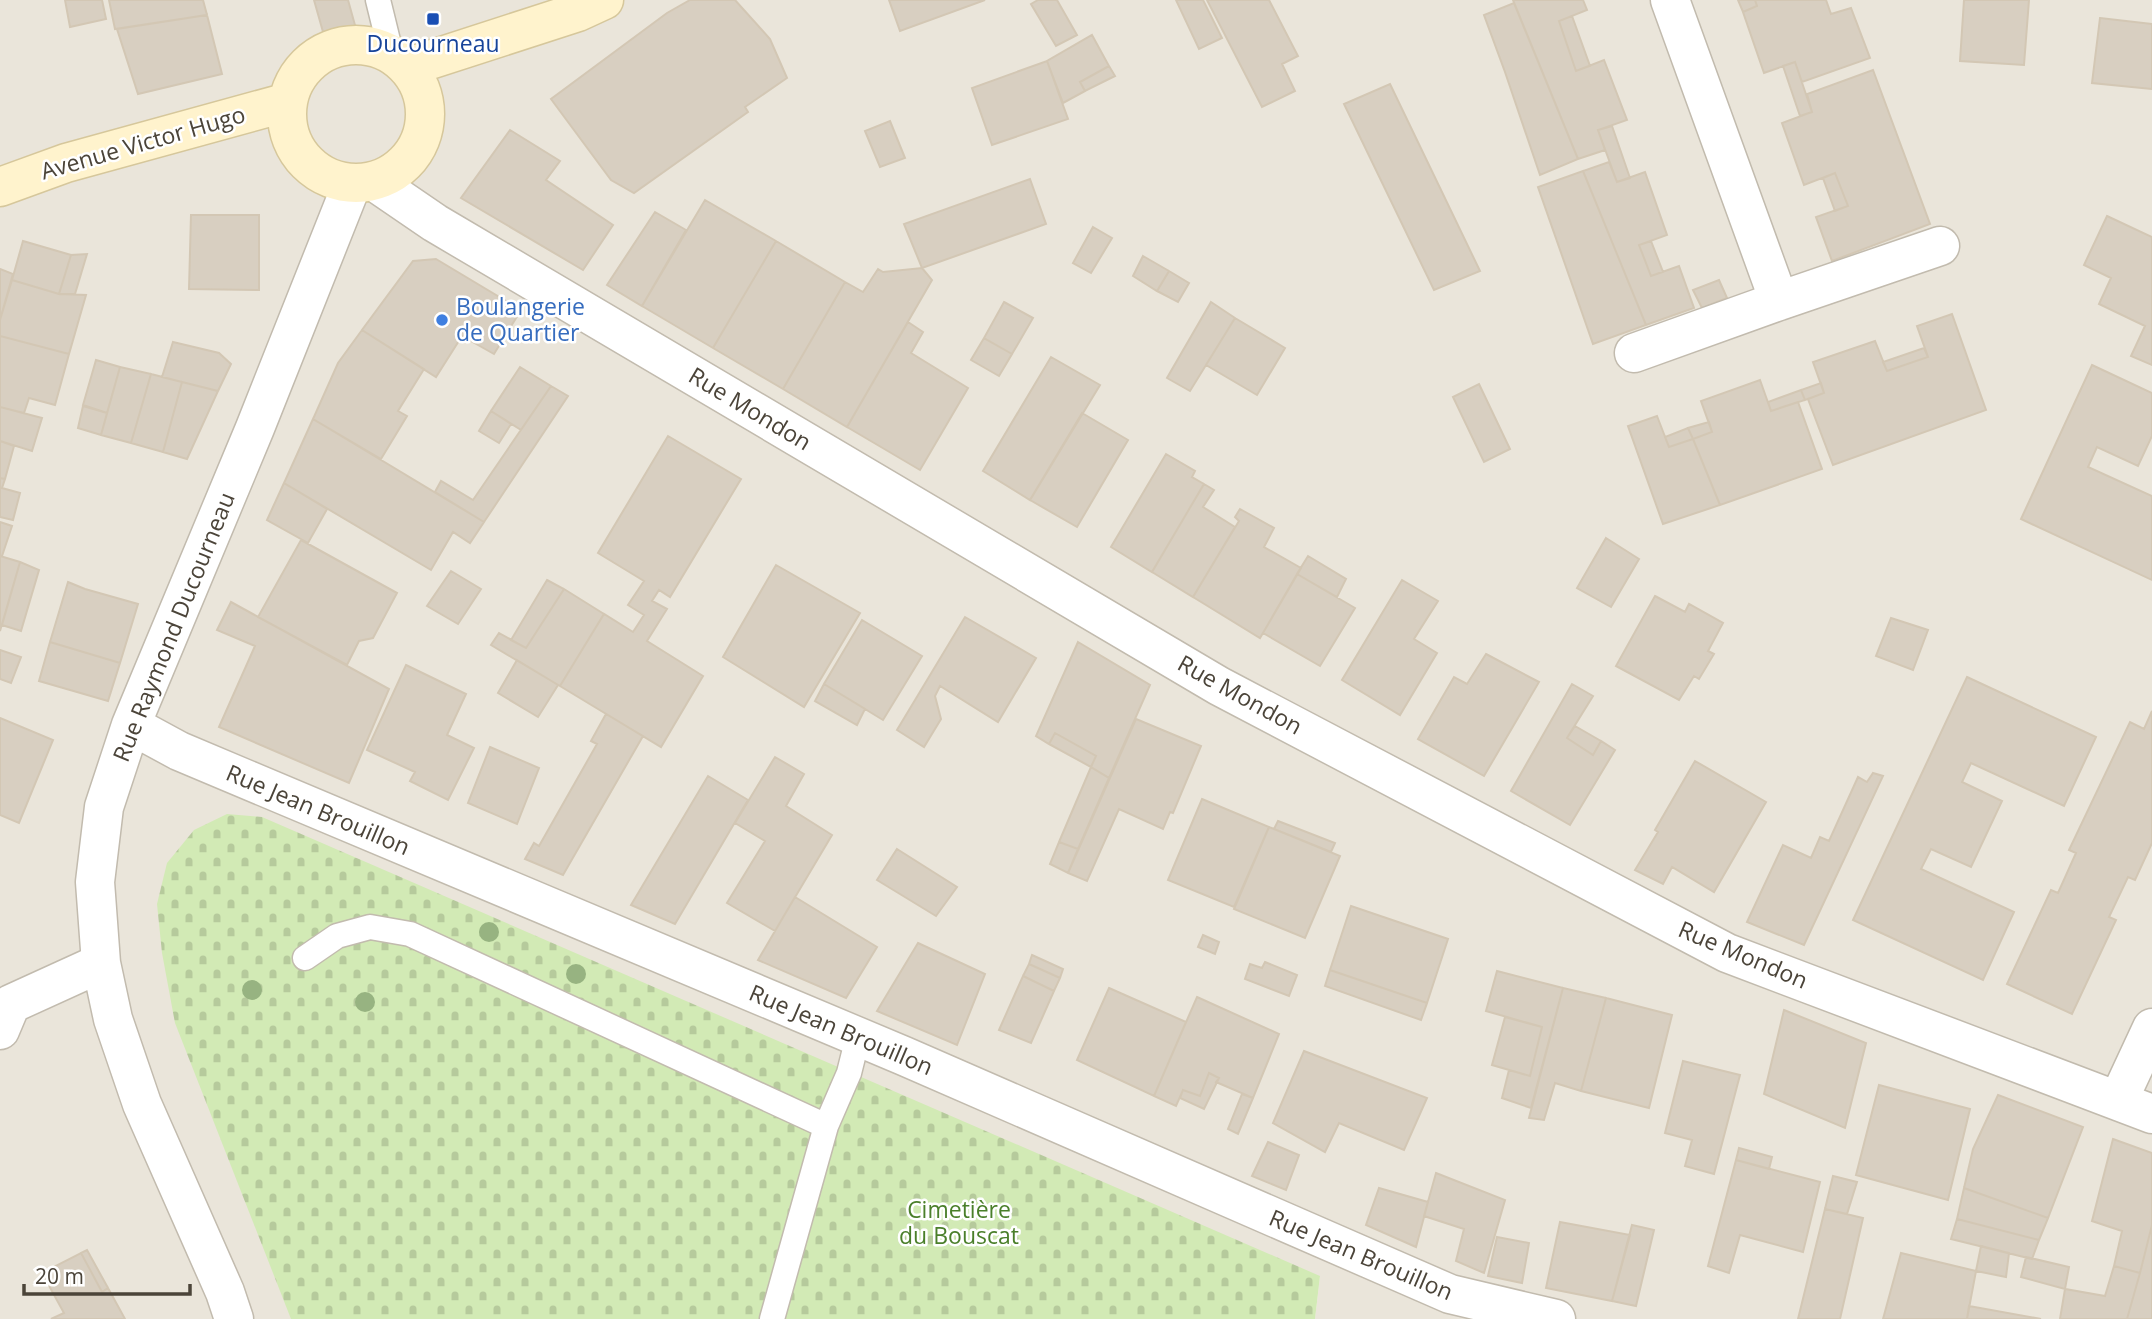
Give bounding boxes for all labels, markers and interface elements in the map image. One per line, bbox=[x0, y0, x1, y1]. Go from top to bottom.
marker: Ducourneau bbox=[425, 11, 441, 27]
place label: Ducourneau bbox=[366, 27, 500, 59]
street label: Avenue Victor Hugo bbox=[37, 98, 249, 187]
place label: Boulangerie de Quartier bbox=[456, 290, 585, 348]
marker: Boulangerie de Quartier bbox=[434, 312, 450, 328]
street label: Rue Mondon bbox=[683, 359, 818, 457]
street label: Rue Raymond Ducourneau bbox=[104, 487, 242, 766]
street label: Rue Mondon bbox=[1172, 647, 1309, 742]
street label: Rue Jean Brouillon bbox=[222, 756, 415, 862]
street label: Rue Mondon bbox=[1674, 912, 1813, 996]
street label: Rue Jean Brouillon bbox=[745, 976, 938, 1082]
park label: Cimetière du Bouscat bbox=[899, 1193, 1019, 1251]
street label: Rue Jean Brouillon bbox=[1265, 1201, 1458, 1307]
scale bar bbox=[24, 1252, 191, 1296]
text: 20 m bbox=[35, 1262, 84, 1290]

